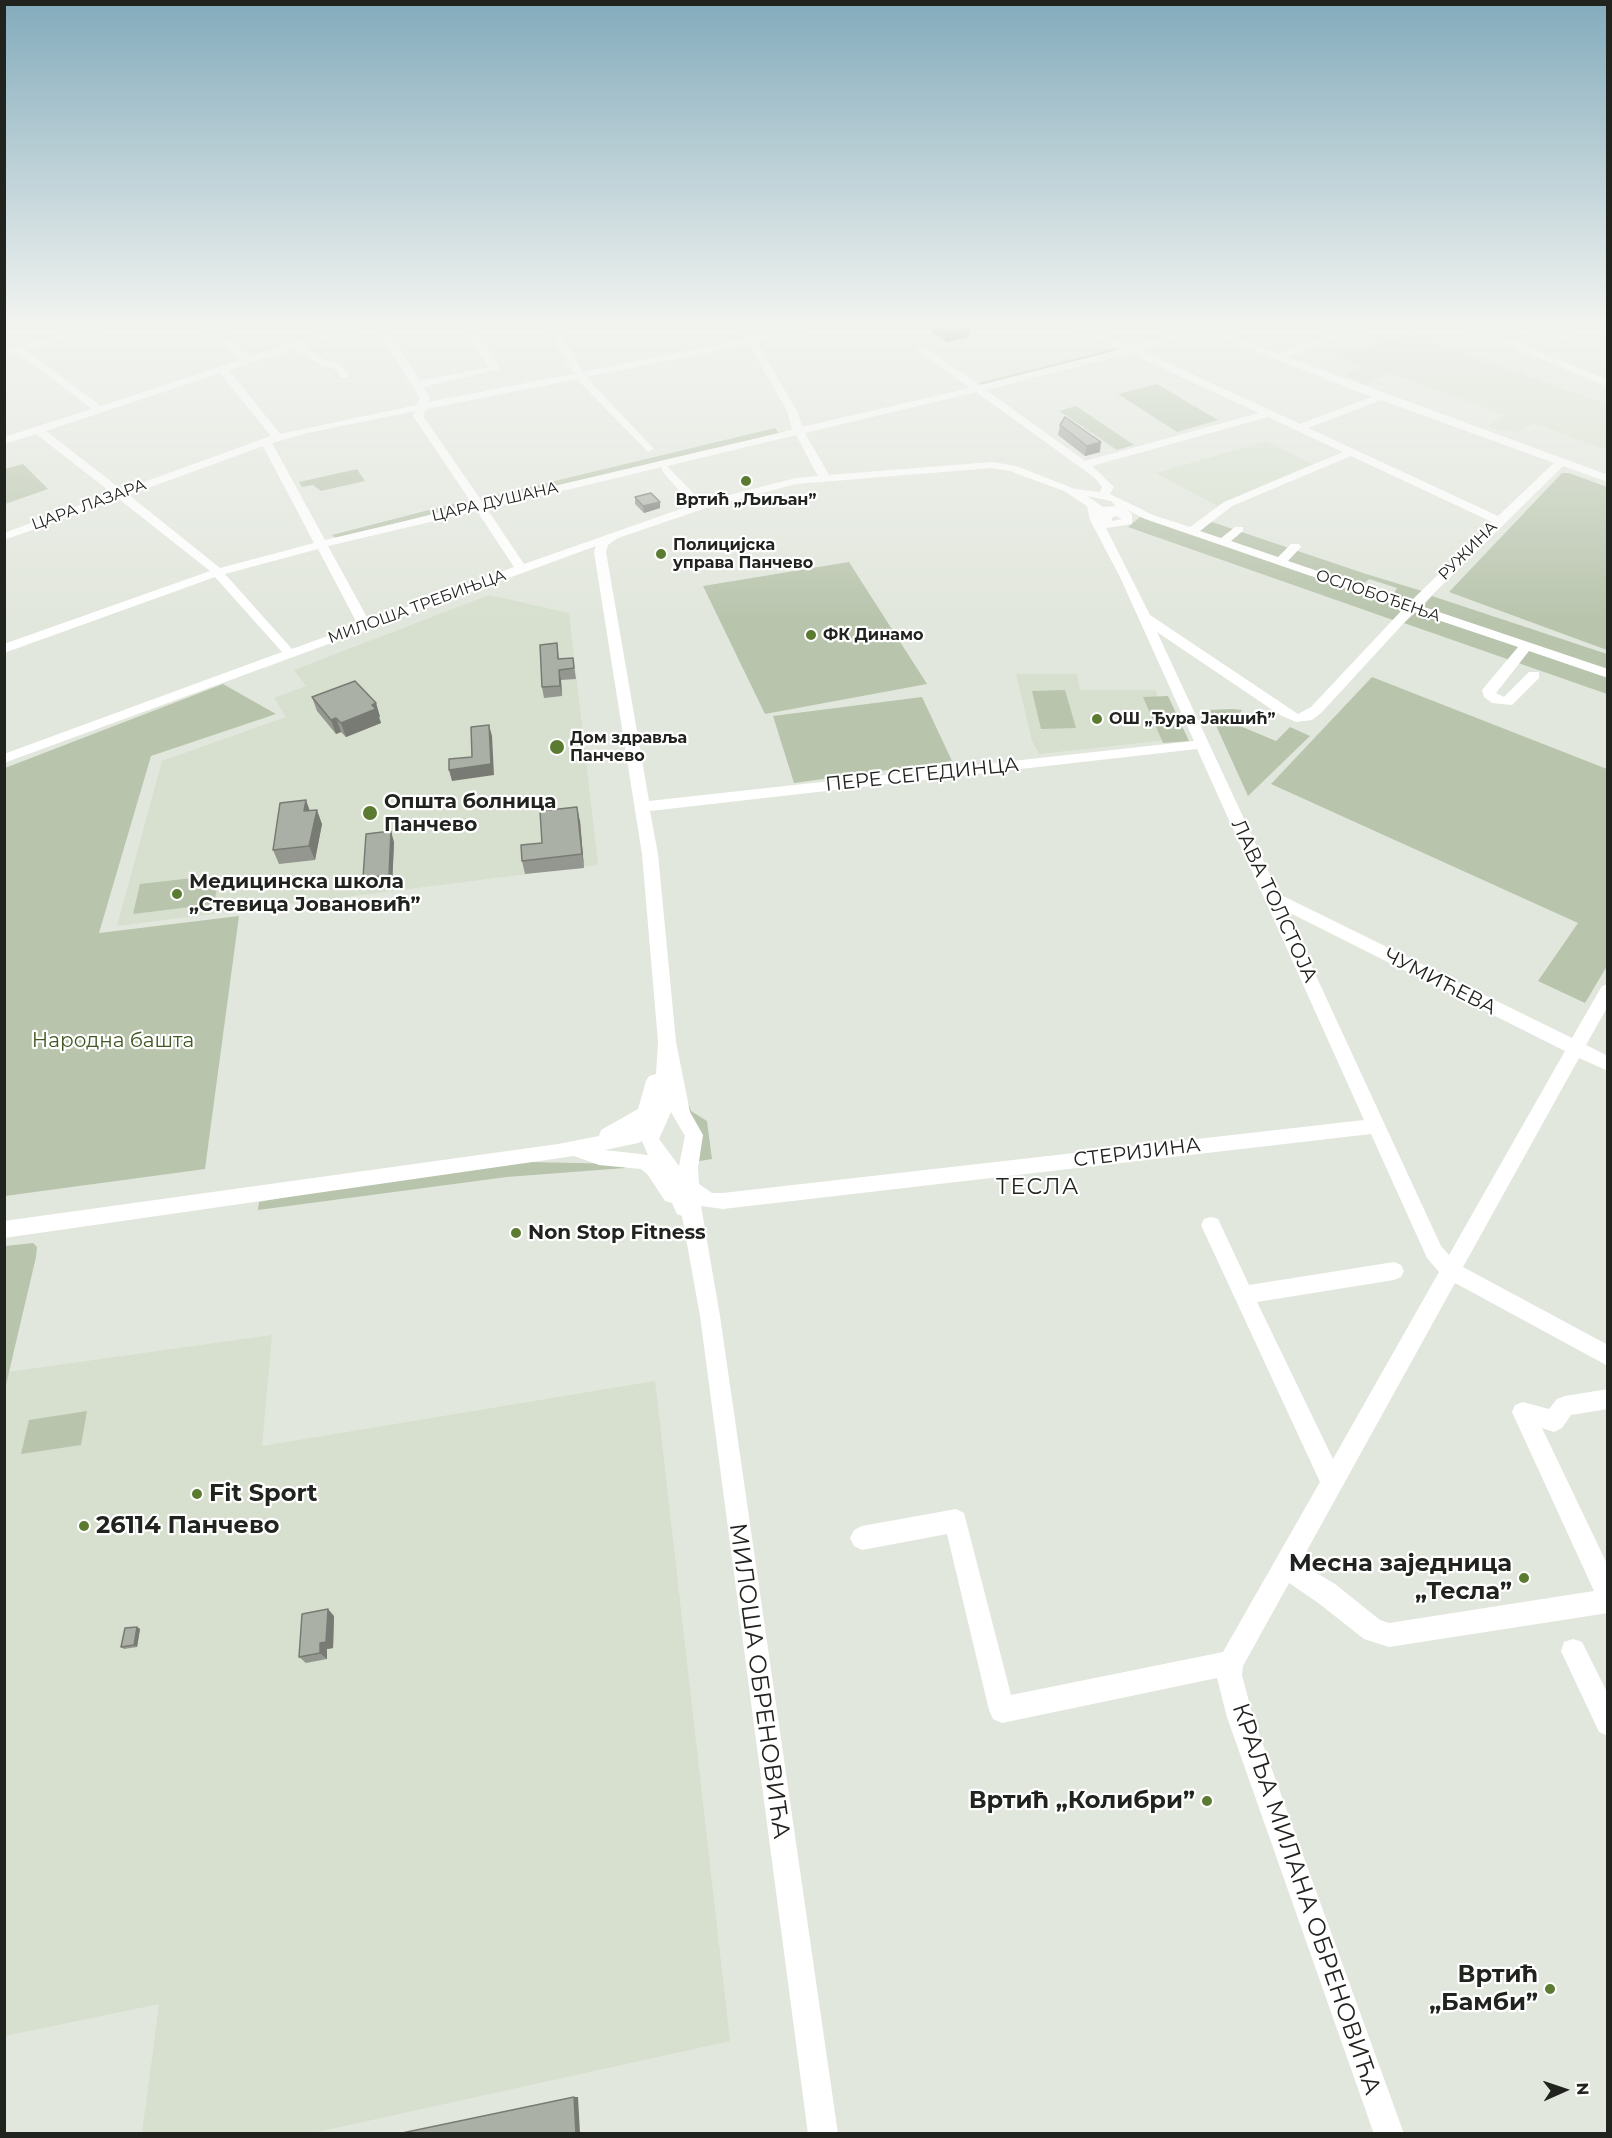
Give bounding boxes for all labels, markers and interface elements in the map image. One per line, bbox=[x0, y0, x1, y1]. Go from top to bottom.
marker: Вртић „Љиљан” bbox=[739, 474, 753, 488]
street label: ЦАРА ЛАЗАРА bbox=[29, 475, 149, 535]
street label: ЦАРА ДУШАНА bbox=[430, 478, 560, 526]
place label: Вртић „Љиљан” bbox=[676, 490, 816, 510]
street label: РУЖИНА bbox=[1435, 518, 1501, 584]
place label: Полицијска управа Панчево bbox=[673, 535, 813, 573]
marker: Полицијска управа Панчево bbox=[654, 547, 668, 561]
street label: МИЛОША ТРЕБИЊЦА bbox=[325, 566, 509, 648]
street label: ОСЛОБОЂЕЊА bbox=[1313, 566, 1443, 626]
place label: ФК Динамо bbox=[823, 625, 923, 645]
marker: ФК Динамо bbox=[804, 628, 818, 642]
place label: ОШ „Ђура Јакшић” bbox=[1109, 709, 1275, 729]
marker: ОШ „Ђура Јакшић” bbox=[1090, 712, 1104, 726]
place label: Дом здравља Панчево bbox=[570, 728, 687, 766]
marker: Дом здравља Панчево bbox=[548, 738, 566, 756]
street label: ПЕРЕ СЕГЕДИНЦА bbox=[824, 753, 1020, 797]
place label: Општа болница Панчево bbox=[384, 790, 556, 837]
marker: Општа болница Панчево bbox=[361, 804, 379, 822]
street label: ЛАВА ТОЛСТОЈА bbox=[1226, 816, 1322, 986]
place label: Медицинска школа „Стевица Јовановић” bbox=[189, 870, 421, 917]
marker: Медицинска школа „Стевица Јовановић” bbox=[170, 887, 184, 901]
street label: ЧУМИЋЕВА bbox=[1380, 943, 1500, 1021]
park label: Народна башта bbox=[32, 1029, 194, 1053]
street label: СТЕРИЈИНА bbox=[1072, 1133, 1202, 1173]
district label: ТЕСЛА bbox=[996, 1175, 1080, 1201]
place label: Non Stop Fitness bbox=[528, 1221, 706, 1245]
marker: Non Stop Fitness bbox=[509, 1226, 523, 1240]
place label: Fit Sport bbox=[209, 1480, 318, 1508]
marker: Fit Sport bbox=[190, 1487, 204, 1501]
place label: 26114 Панчево bbox=[96, 1512, 280, 1540]
marker: 26114 Панчево bbox=[77, 1519, 91, 1533]
street label: МИЛОША ОБРЕНОВИЋА bbox=[723, 1521, 795, 1841]
place label: Месна заједница „Тесла” bbox=[1289, 1550, 1512, 1606]
marker: Месна заједница „Тесла” bbox=[1517, 1571, 1531, 1585]
street label: КРАЉА МИЛАНА ОБРЕНОВИЋА bbox=[1225, 1700, 1387, 2098]
place label: Вртић „Колибри” bbox=[969, 1787, 1195, 1815]
marker: Вртић „Колибри” bbox=[1200, 1794, 1214, 1808]
place label: Вртић „Бамби” bbox=[1429, 1961, 1538, 2017]
marker: Вртић „Бамби” bbox=[1543, 1982, 1557, 1996]
north arrow bbox=[1534, 2060, 1594, 2120]
text: N bbox=[1573, 2082, 1592, 2096]

